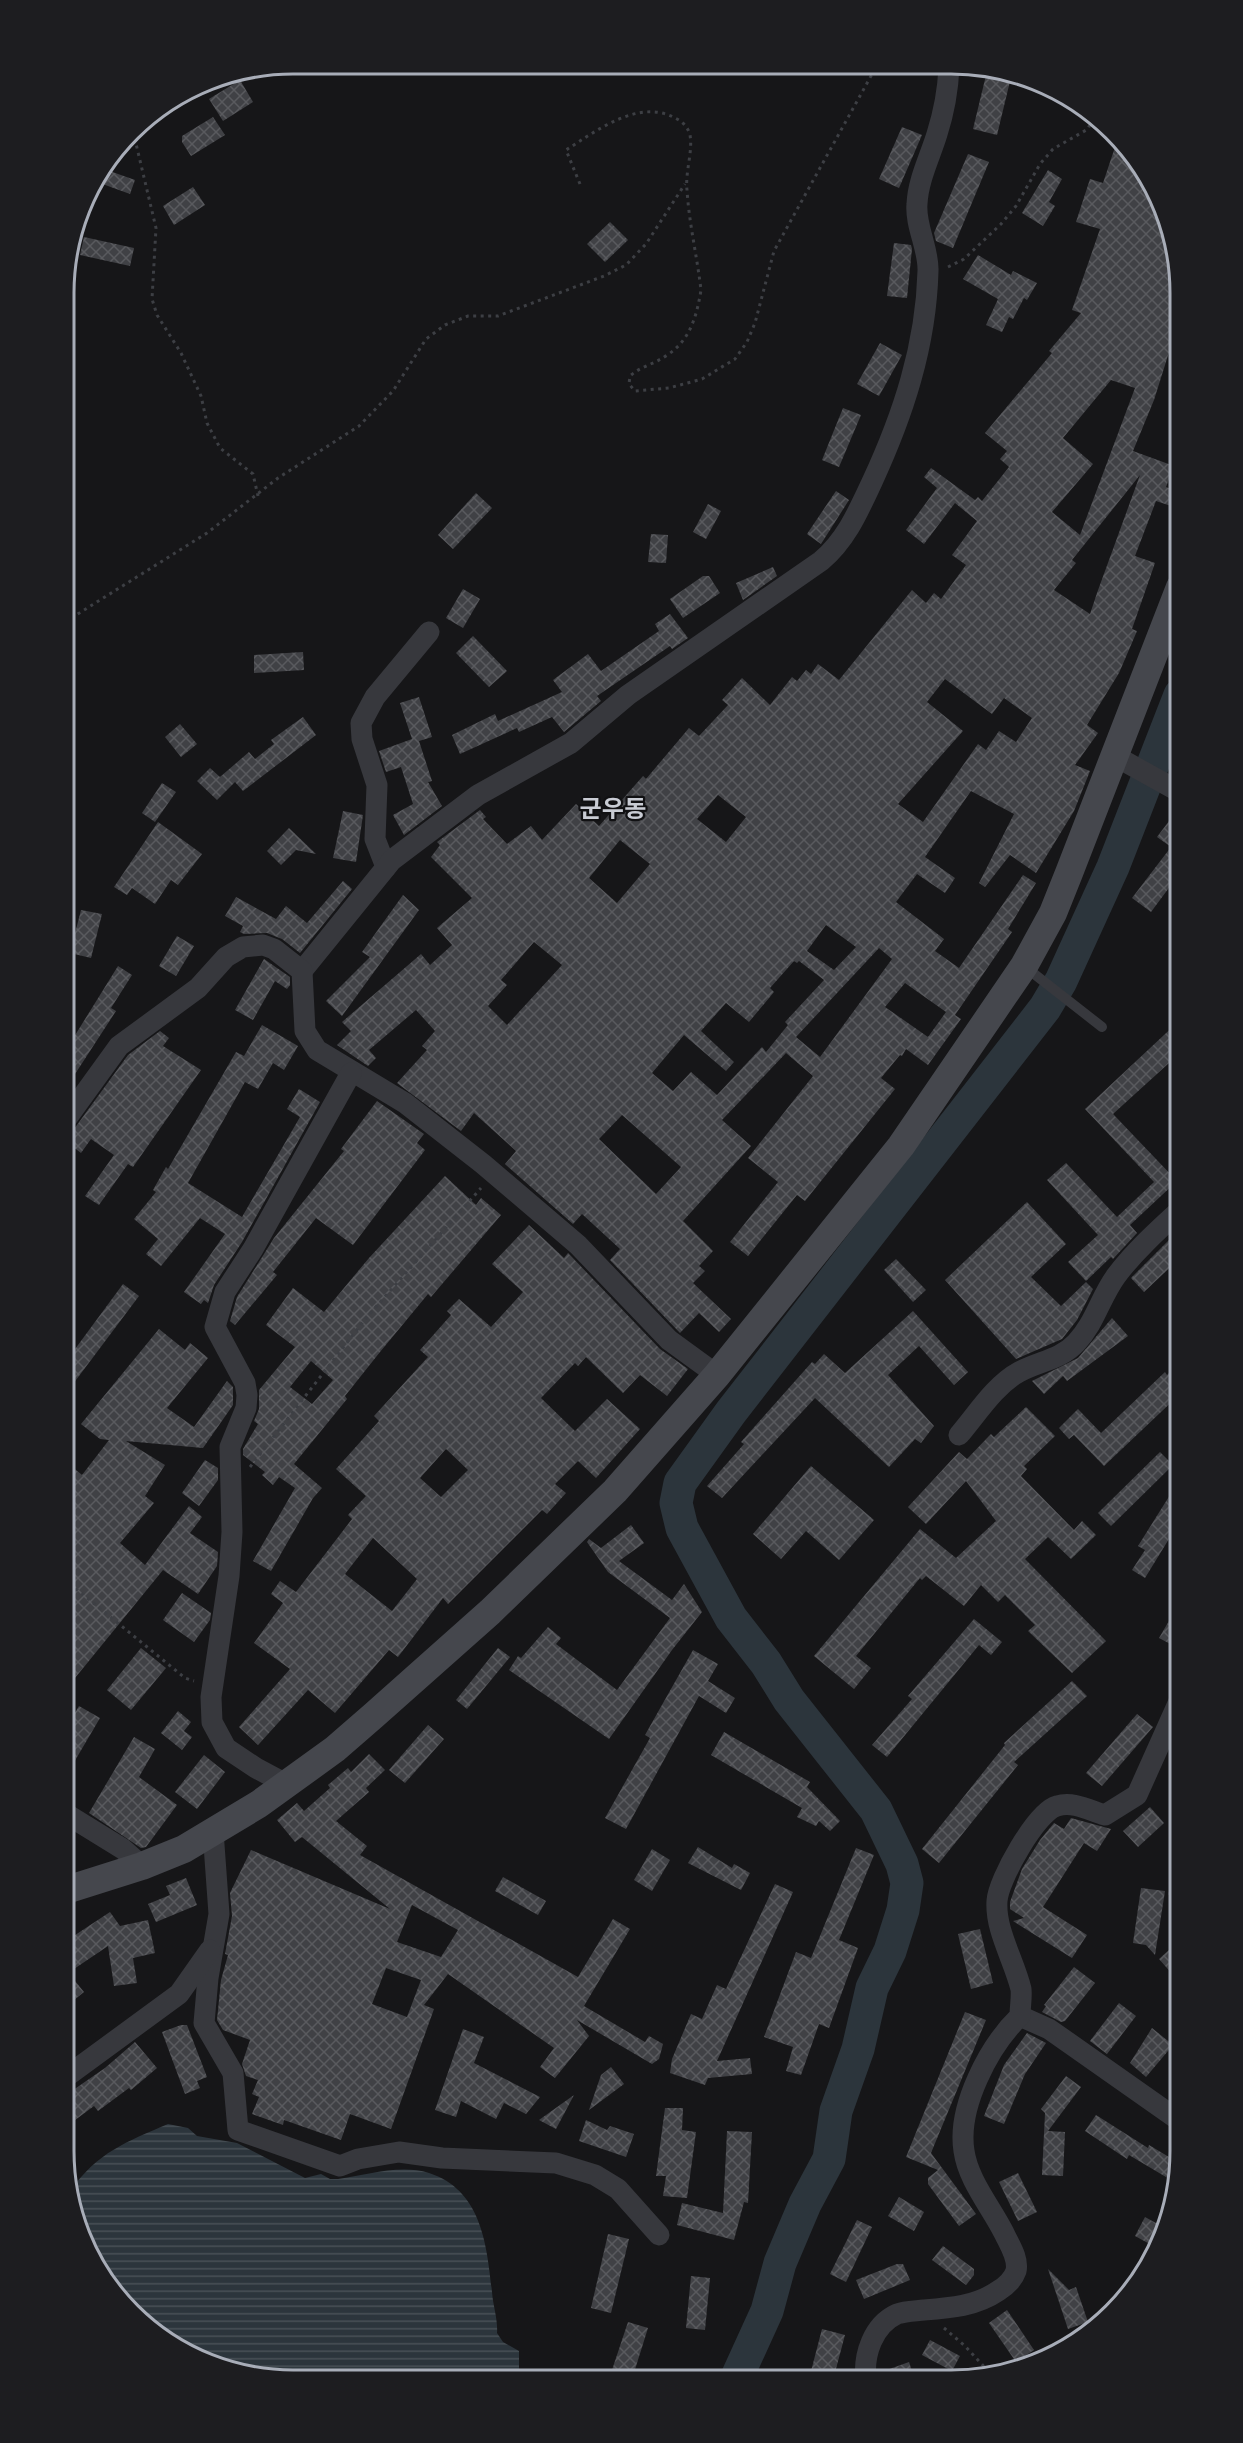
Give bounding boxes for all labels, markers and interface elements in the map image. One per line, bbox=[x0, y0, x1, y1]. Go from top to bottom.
district label: 군우동 bbox=[580, 795, 646, 823]

